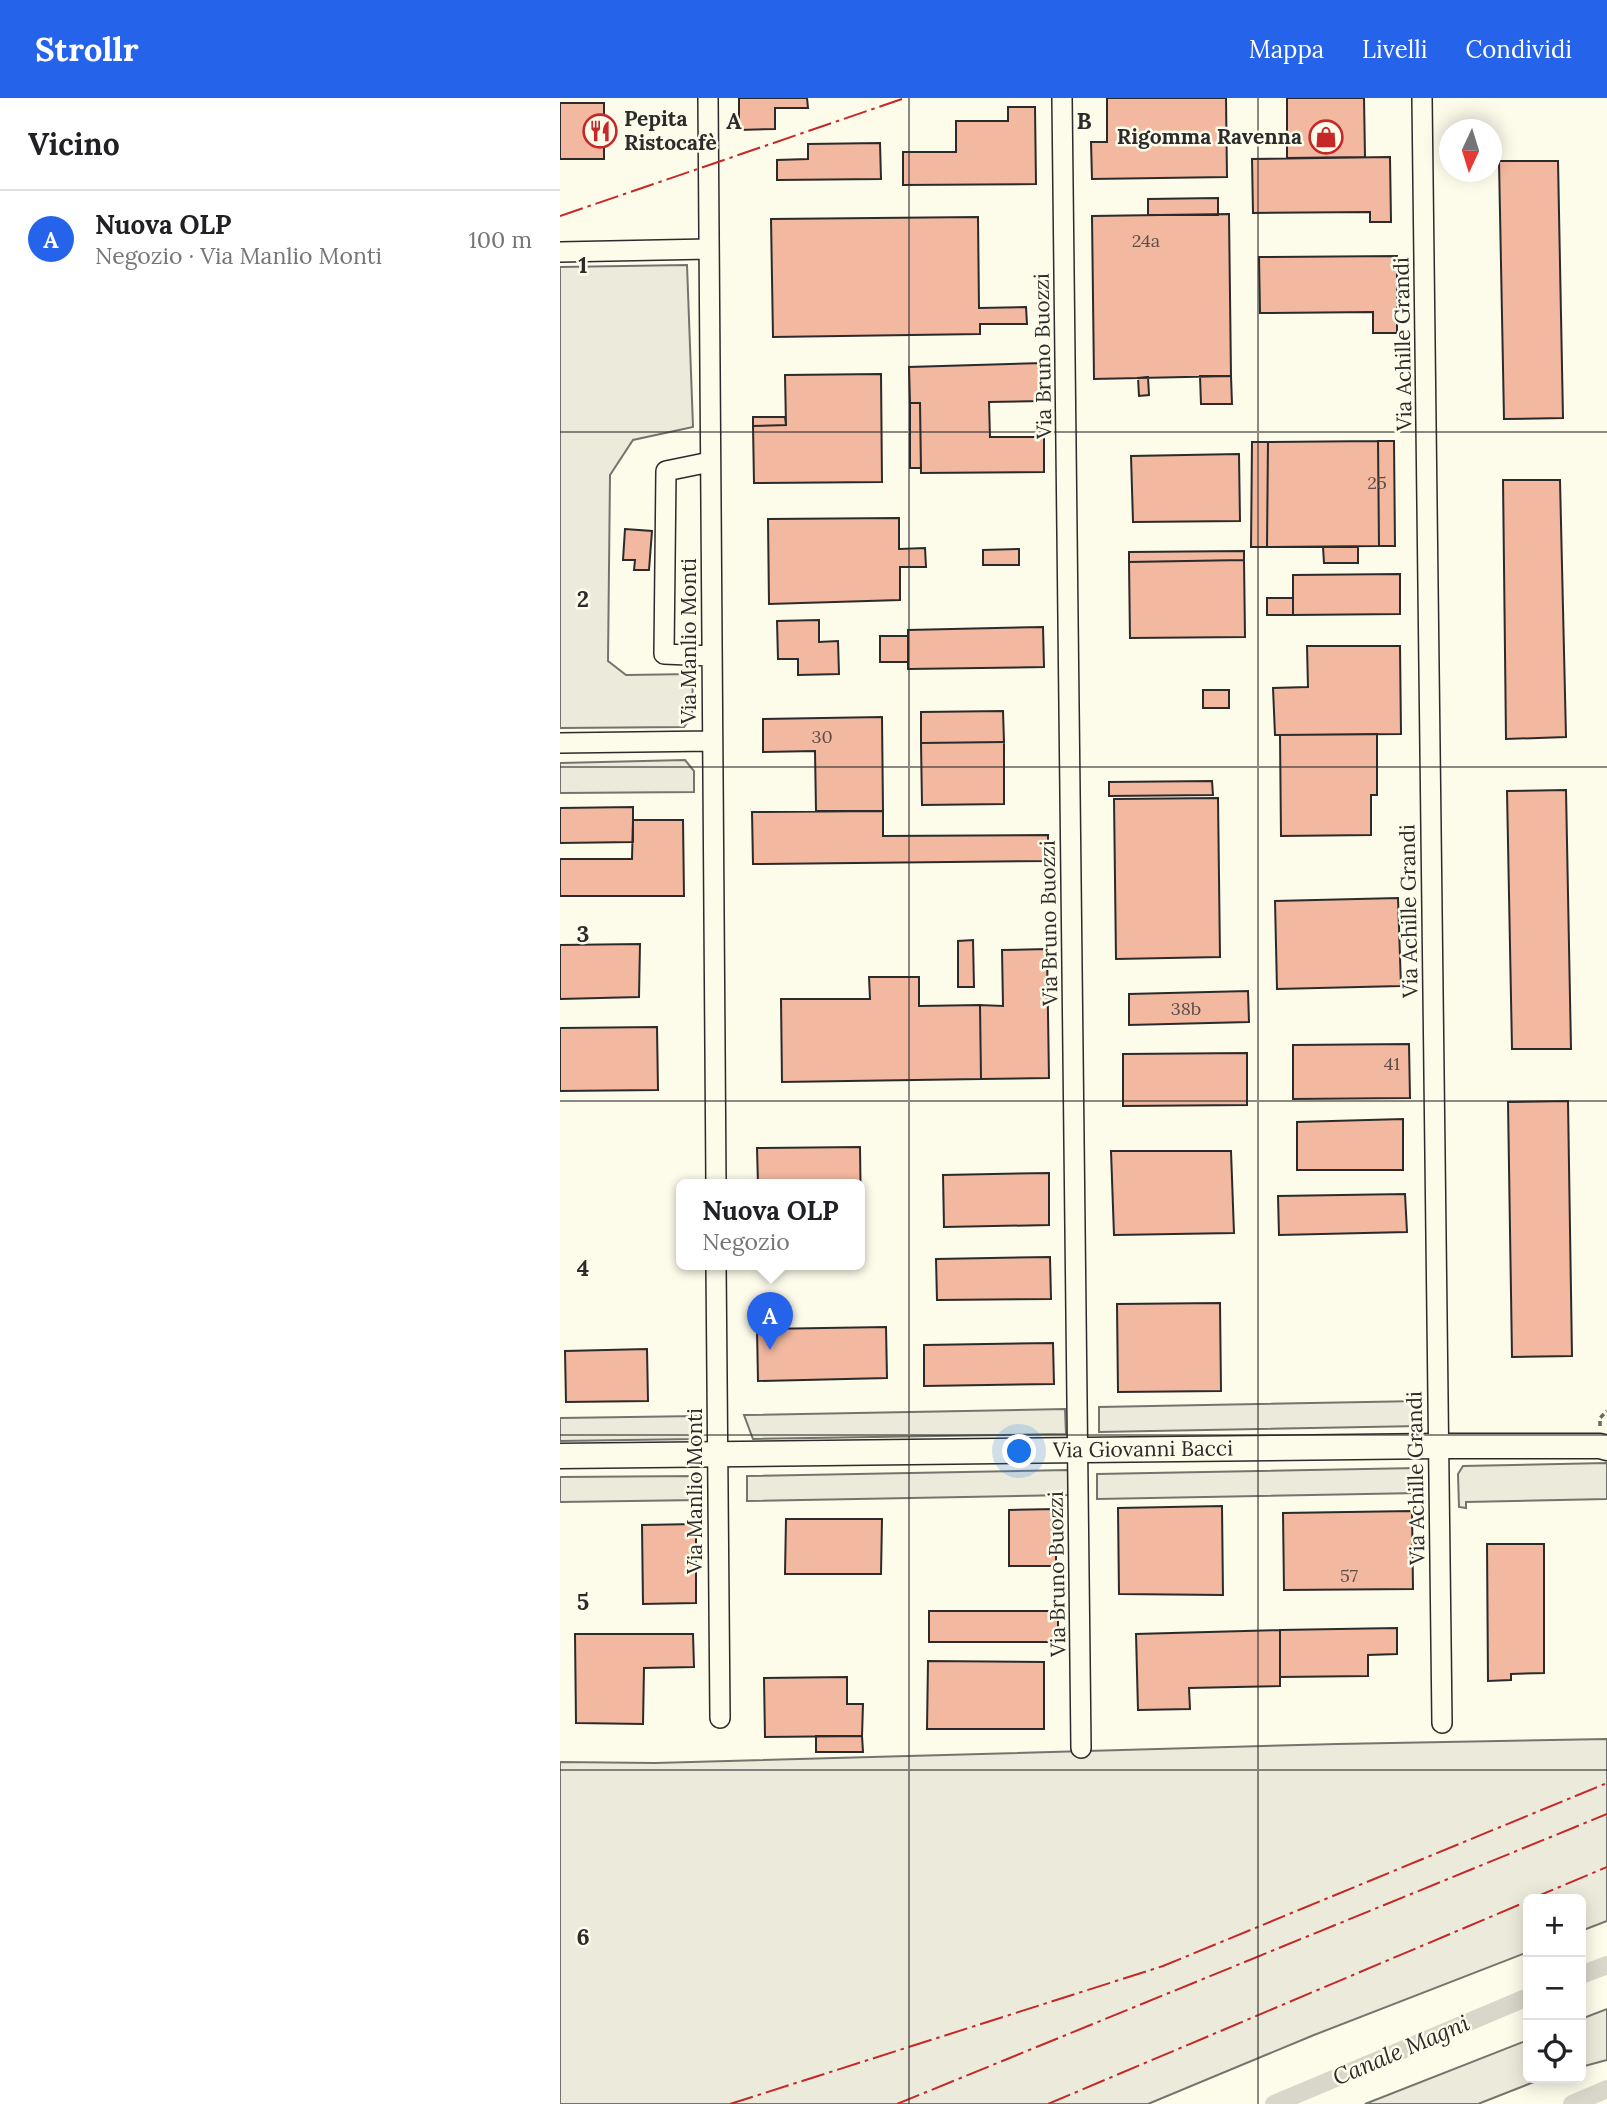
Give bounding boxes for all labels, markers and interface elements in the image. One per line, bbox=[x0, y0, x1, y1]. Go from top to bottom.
text: Strollr bbox=[35, 28, 139, 70]
text: Mappa bbox=[1249, 34, 1324, 65]
text: Livelli bbox=[1362, 34, 1428, 65]
text: Condividi bbox=[1466, 34, 1572, 65]
place label: Pepita Ristocafè bbox=[624, 105, 717, 156]
text: A bbox=[726, 106, 742, 135]
text: B bbox=[1076, 106, 1092, 135]
restaurant icon: Pepita Ristocafè bbox=[581, 112, 619, 150]
shop icon: Rigomma Ravenna bbox=[1307, 118, 1345, 156]
north arrow bbox=[1439, 119, 1502, 182]
place label: Rigomma Ravenna bbox=[1117, 123, 1302, 150]
text: Vicino bbox=[28, 125, 120, 163]
text: Nuova OLP bbox=[95, 208, 231, 241]
text: A bbox=[43, 225, 59, 254]
text: 100 m bbox=[468, 225, 532, 254]
house number: 24a bbox=[1132, 229, 1160, 252]
text: Negozio · Via Manlio Monti bbox=[95, 241, 382, 270]
text: 1 bbox=[578, 250, 588, 279]
street label: Via Achille Grandi bbox=[1387, 257, 1418, 432]
street label: Via Bruno Buozzi bbox=[1028, 273, 1057, 440]
house number: 25 bbox=[1367, 471, 1387, 494]
street label: Via Manlio Monti bbox=[675, 558, 702, 725]
text: 2 bbox=[577, 584, 589, 613]
house number: 30 bbox=[811, 725, 833, 748]
street label: Via Achille Grandi bbox=[1393, 824, 1424, 999]
street label: Via Bruno Buozzi bbox=[1034, 840, 1063, 1007]
text: 3 bbox=[577, 919, 589, 948]
house number: 38b bbox=[1171, 997, 1201, 1020]
house number: 41 bbox=[1384, 1052, 1400, 1075]
popup bbox=[676, 1179, 865, 1270]
text: Nuova OLP bbox=[702, 1194, 839, 1227]
text: Negozio bbox=[702, 1227, 790, 1256]
text: 4 bbox=[577, 1253, 589, 1282]
pin: A bbox=[747, 1292, 793, 1350]
street label: Via Achille Grandi bbox=[1400, 1391, 1431, 1566]
street label: Via Manlio Monti bbox=[681, 1408, 708, 1575]
your location bbox=[1002, 1434, 1036, 1468]
street label: Via Giovanni Bacci bbox=[1052, 1434, 1233, 1463]
street label: Via Bruno Buozzi bbox=[1042, 1491, 1071, 1658]
house number: 57 bbox=[1340, 1564, 1358, 1587]
text: 5 bbox=[577, 1587, 589, 1616]
map controls bbox=[1523, 1894, 1586, 2083]
button: + bbox=[1523, 1894, 1586, 1957]
text: 6 bbox=[576, 1922, 590, 1951]
button: − bbox=[1523, 1957, 1586, 2020]
water label: Canale Magni bbox=[1328, 2008, 1474, 2091]
button: locate bbox=[1523, 2020, 1586, 2083]

